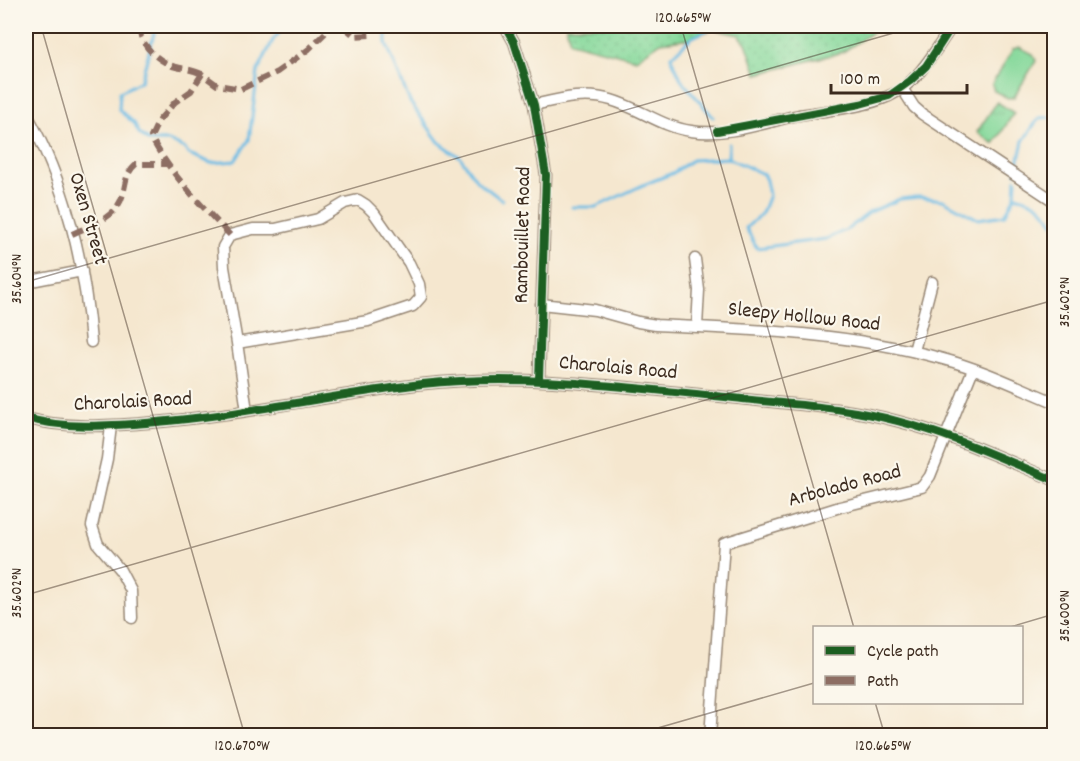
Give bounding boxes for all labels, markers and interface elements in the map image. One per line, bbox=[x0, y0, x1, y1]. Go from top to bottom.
text: 120.665°W bbox=[655, 8, 711, 30]
scale bar bbox=[831, 57, 968, 95]
text: 100 m bbox=[840, 68, 880, 93]
street label: Rambouillet Road bbox=[508, 166, 540, 304]
street label: Oxen Street bbox=[60, 169, 115, 269]
text: 35.604°N bbox=[7, 254, 29, 304]
text: 35.602°N bbox=[1055, 277, 1077, 327]
street label: Sleepy Hollow Road bbox=[726, 295, 882, 341]
street label: Charolais Road bbox=[558, 349, 678, 389]
street label: Charolais Road bbox=[73, 385, 193, 421]
street label: Arbolado Road bbox=[785, 458, 905, 516]
text: 35.602°N bbox=[7, 568, 29, 618]
text: 35.600°N bbox=[1055, 590, 1077, 642]
legend bbox=[813, 626, 1023, 704]
text: Cycle path bbox=[867, 640, 938, 665]
text: Path bbox=[867, 670, 899, 695]
text: 120.670°W bbox=[214, 736, 270, 758]
text: 120.665°W bbox=[855, 736, 911, 758]

